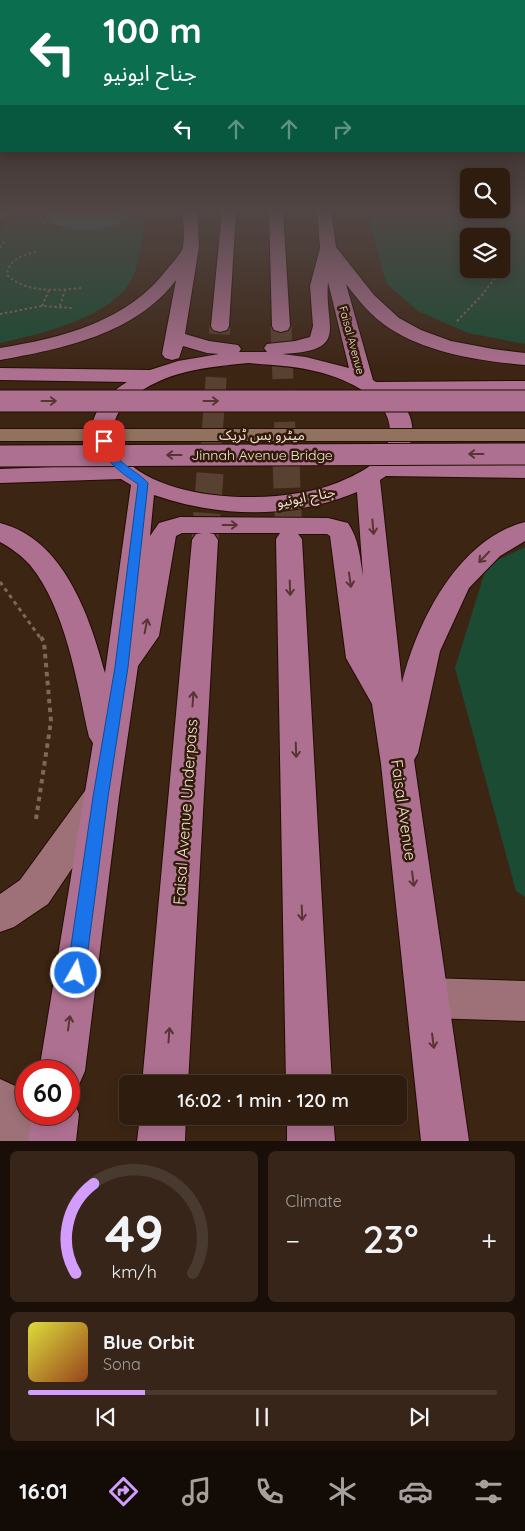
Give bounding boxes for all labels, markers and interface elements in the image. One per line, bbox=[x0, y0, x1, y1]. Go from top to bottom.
text: 100 m bbox=[103, 8, 202, 52]
icon: left bbox=[20, 20, 85, 85]
text: جناح ایونیو bbox=[103, 59, 197, 87]
icon: left bbox=[169, 115, 197, 143]
icon: ahead bbox=[222, 115, 250, 143]
icon: ahead bbox=[275, 115, 303, 143]
icon: right bbox=[328, 115, 356, 143]
map controls bbox=[460, 168, 510, 278]
button: search bbox=[460, 168, 510, 218]
button: layers bbox=[460, 228, 510, 278]
street label: Faisal Avenue bbox=[336, 304, 368, 376]
one-way arrow bbox=[40, 396, 56, 406]
one-way arrow bbox=[202, 396, 219, 406]
pin bbox=[83, 420, 125, 462]
street label: میٹرو بس ٹریک bbox=[219, 426, 305, 444]
icon: arrive bbox=[90, 427, 118, 455]
street label: Jinnah Avenue Bridge bbox=[191, 446, 333, 464]
one-way arrow bbox=[469, 449, 485, 459]
one-way arrow bbox=[166, 450, 182, 460]
street label: جناح ایونیو bbox=[275, 482, 337, 513]
one-way arrow bbox=[368, 519, 377, 535]
one-way arrow bbox=[222, 520, 238, 530]
one-way arrow bbox=[478, 550, 490, 563]
one-way arrow bbox=[345, 572, 355, 588]
one-way arrow bbox=[286, 580, 295, 596]
one-way arrow bbox=[142, 618, 151, 634]
one-way arrow bbox=[189, 691, 198, 707]
street label: Faisal Avenue Underpass bbox=[169, 718, 201, 906]
one-way arrow bbox=[292, 742, 301, 758]
street label: Faisal Avenue bbox=[387, 758, 421, 862]
one-way arrow bbox=[408, 871, 418, 887]
one-way arrow bbox=[298, 905, 307, 921]
position arrow bbox=[49, 946, 101, 998]
one-way arrow bbox=[64, 1015, 74, 1031]
one-way arrow bbox=[164, 1027, 173, 1043]
one-way arrow bbox=[428, 1032, 438, 1048]
speed limit sign: 60 bbox=[15, 1060, 80, 1125]
text: 16:02 · 1 min · 120 m bbox=[177, 1088, 349, 1112]
text: Climate bbox=[286, 1191, 342, 1211]
text: 49 bbox=[104, 1200, 163, 1265]
text: 23° bbox=[363, 1215, 419, 1263]
text: − bbox=[286, 1223, 300, 1258]
text: + bbox=[481, 1223, 497, 1258]
text: km/h bbox=[111, 1260, 156, 1282]
text: Blue Orbit bbox=[103, 1330, 195, 1354]
text: Sona bbox=[103, 1354, 141, 1374]
icon: previous bbox=[92, 1403, 120, 1431]
icon: pause bbox=[248, 1403, 276, 1431]
icon: next bbox=[405, 1403, 433, 1431]
icon: directions bbox=[106, 1474, 141, 1509]
icon: music bbox=[179, 1474, 214, 1509]
icon: phone bbox=[252, 1474, 287, 1509]
icon: climate bbox=[325, 1474, 360, 1509]
icon: car bbox=[398, 1474, 433, 1509]
icon: filters bbox=[471, 1474, 506, 1509]
text: 16:01 bbox=[19, 1477, 68, 1505]

